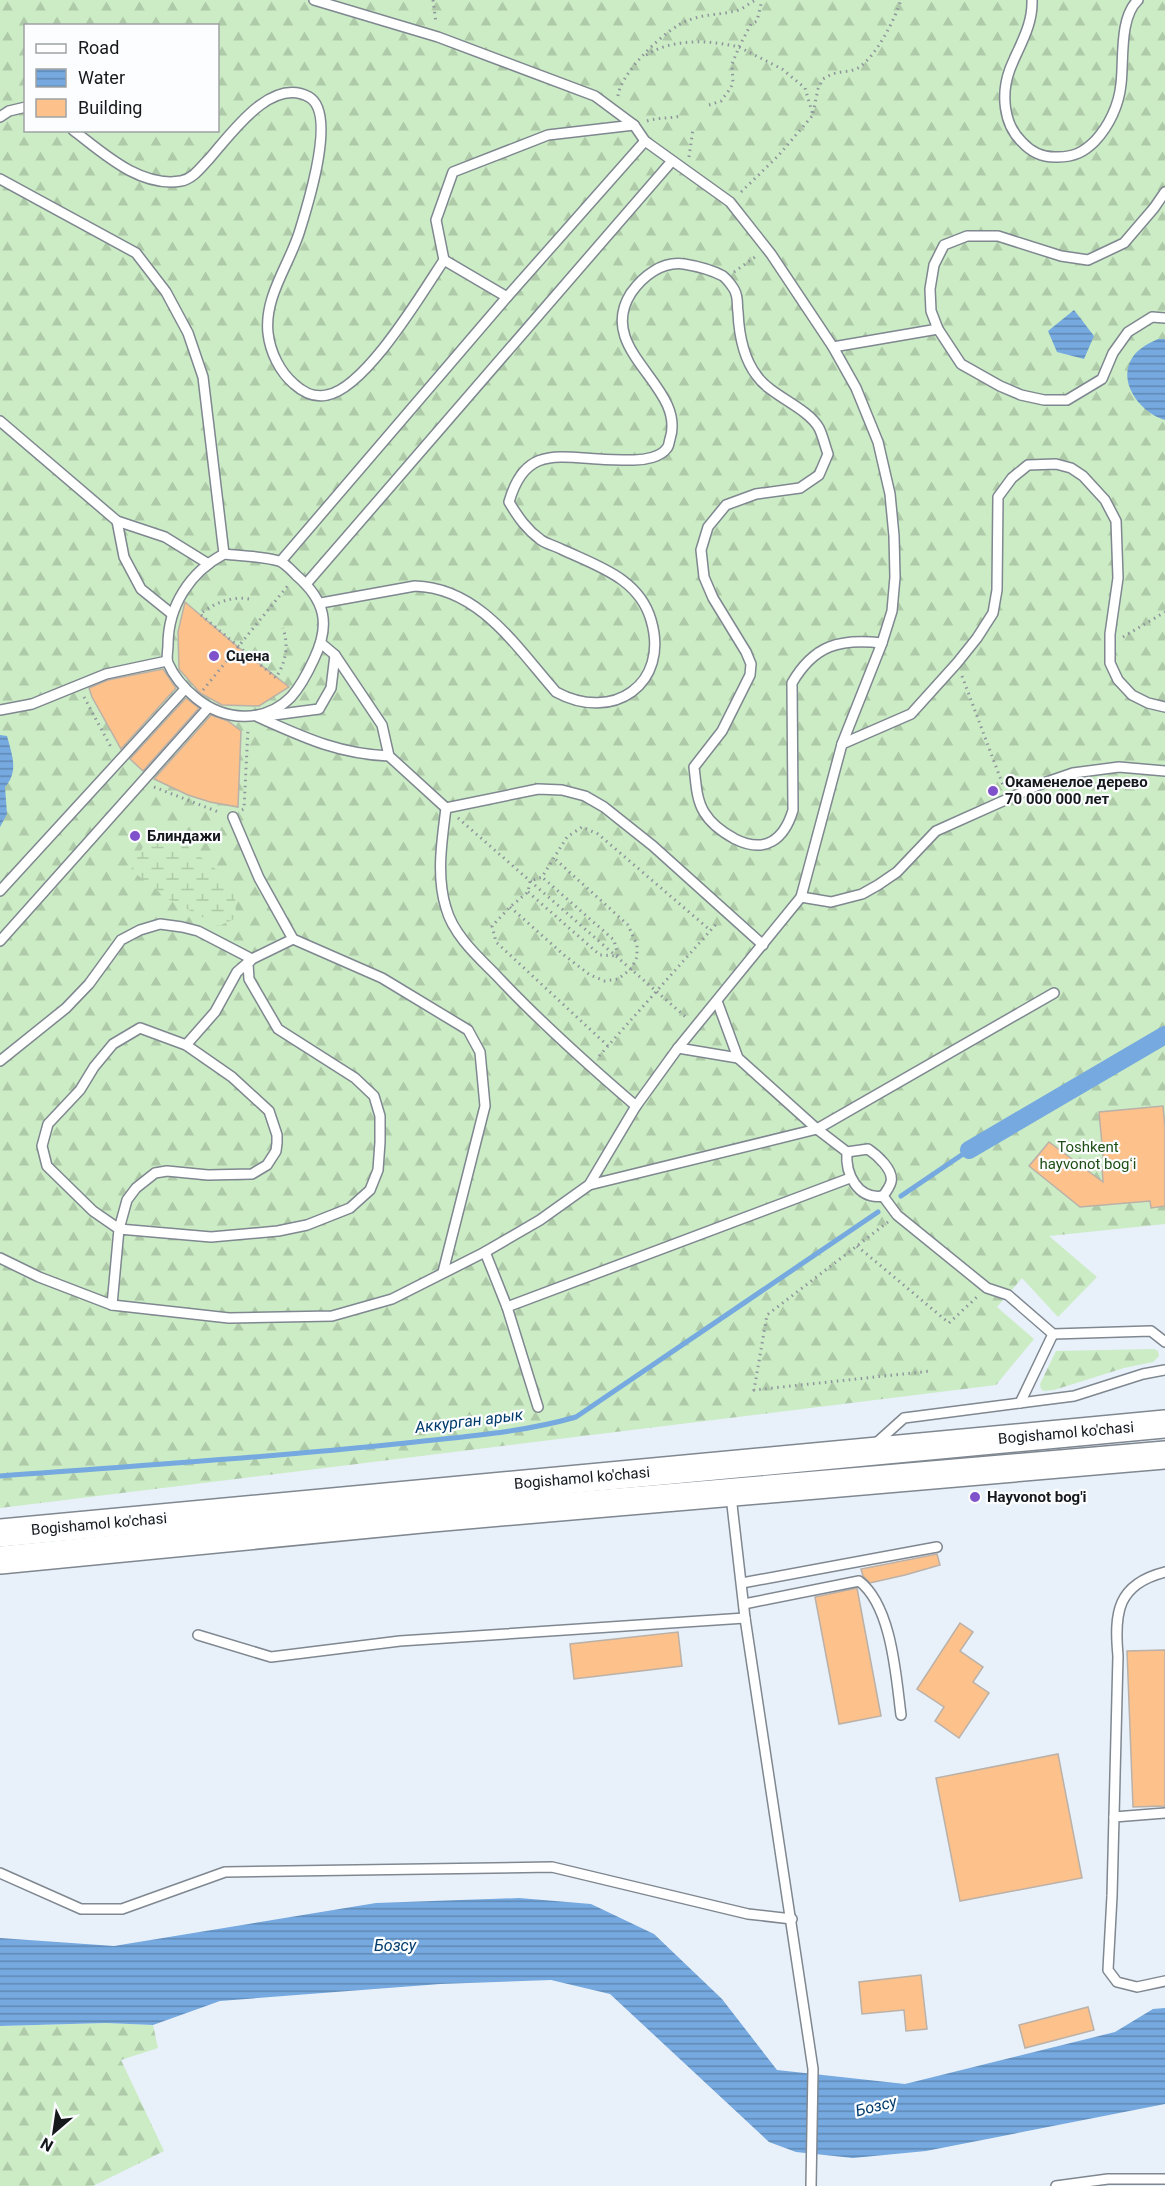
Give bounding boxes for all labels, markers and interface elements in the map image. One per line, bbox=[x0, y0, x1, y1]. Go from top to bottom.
legend bbox=[24, 24, 219, 132]
text: Road bbox=[78, 37, 119, 58]
text: Water bbox=[78, 67, 125, 88]
text: Building bbox=[78, 97, 142, 118]
place label: Сцена bbox=[226, 647, 270, 665]
marker: Сцена bbox=[207, 649, 221, 663]
place label: Окаменелое дерево 70 000 000 лет bbox=[1005, 773, 1148, 808]
marker: Окаменелое дерево 70 000 000 лет bbox=[986, 784, 1000, 798]
place label: Блиндажи bbox=[147, 827, 221, 845]
marker: Блиндажи bbox=[128, 829, 142, 843]
park label: Toshkent hayvonot bogʻi bbox=[1040, 1138, 1136, 1173]
water label: Аккурган арык bbox=[413, 1405, 525, 1437]
street label: Bogishamol ko'chasi bbox=[997, 1418, 1135, 1448]
street label: Bogishamol ko'chasi bbox=[513, 1463, 651, 1493]
place label: Hayvonot bog'i bbox=[987, 1488, 1087, 1506]
marker: Hayvonot bog'i bbox=[968, 1490, 982, 1504]
street label: Bogishamol ko'chasi bbox=[30, 1509, 168, 1539]
water label: Бозсу bbox=[374, 1936, 417, 1955]
water label: Бозсу bbox=[853, 2092, 899, 2120]
north arrow bbox=[24, 2102, 84, 2162]
text: N bbox=[37, 2134, 57, 2156]

